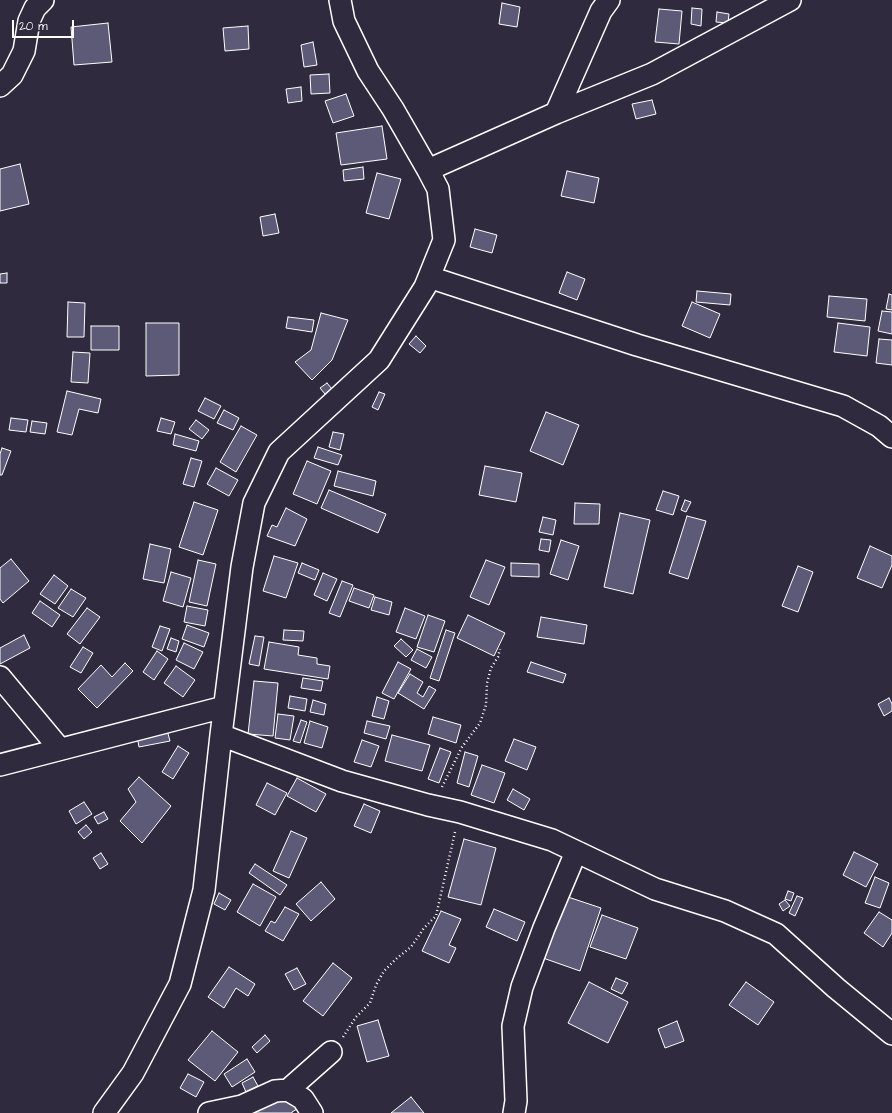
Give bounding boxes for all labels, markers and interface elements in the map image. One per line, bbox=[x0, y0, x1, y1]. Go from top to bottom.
scale bar bbox=[14, 12, 76, 38]
text: 20 m bbox=[19, 18, 48, 35]

